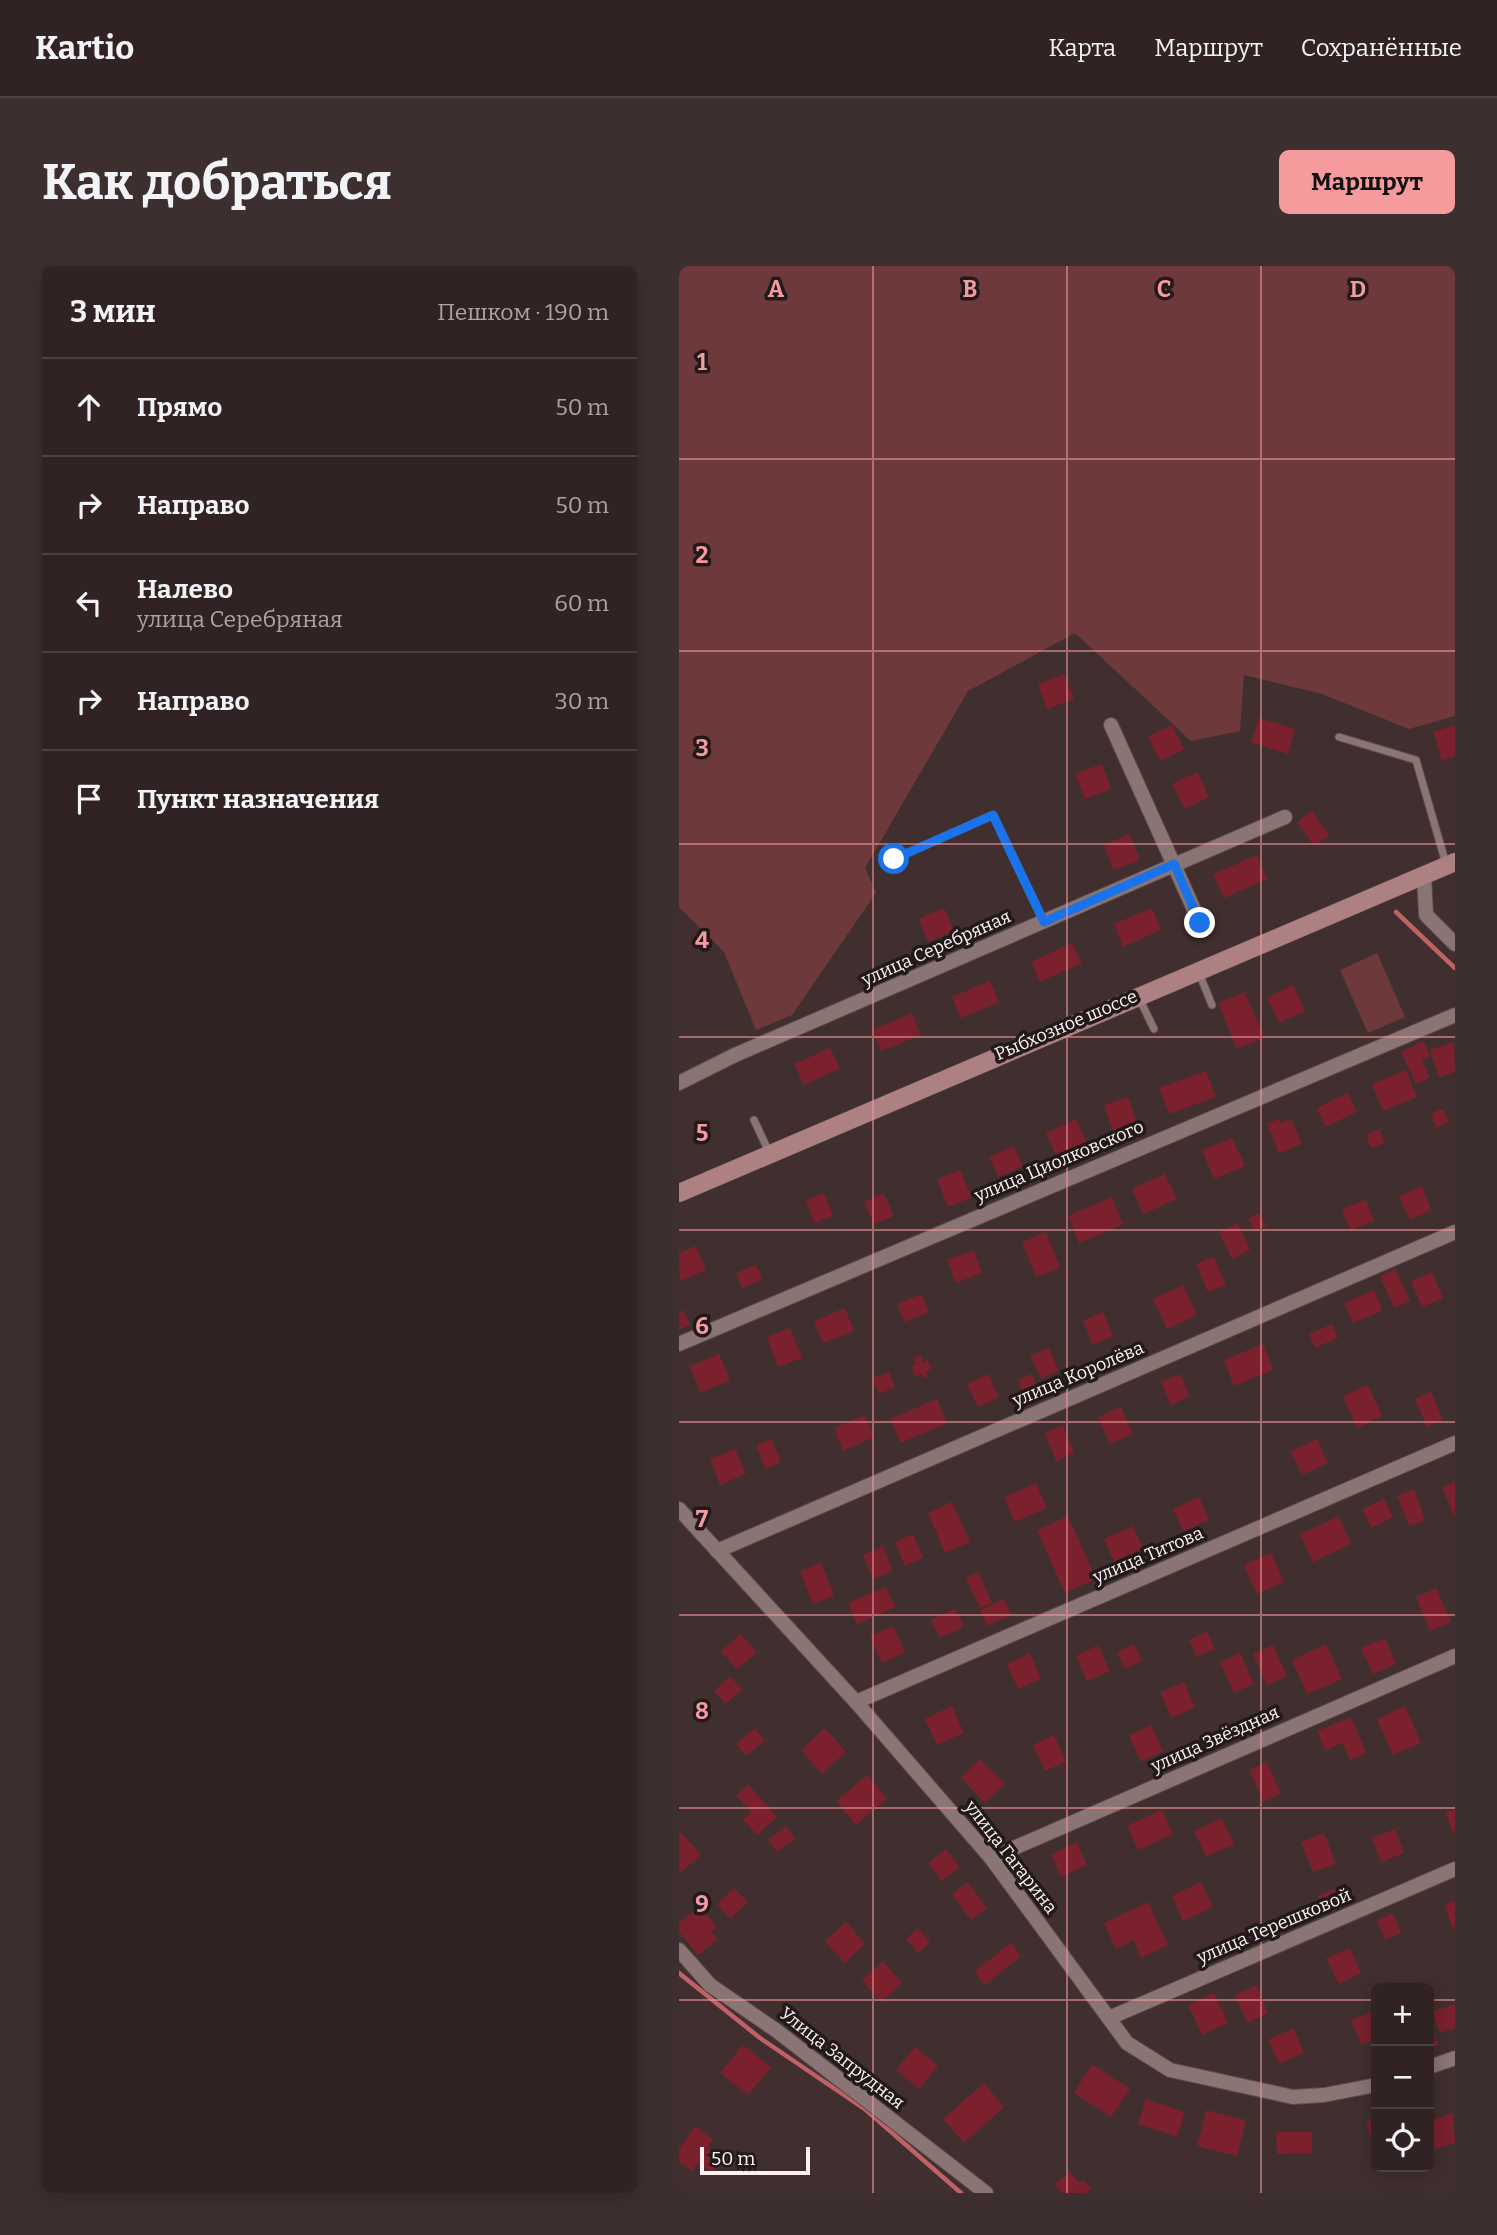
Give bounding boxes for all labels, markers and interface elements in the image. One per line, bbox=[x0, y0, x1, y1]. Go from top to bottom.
text: Kartio bbox=[35, 28, 134, 68]
text: Карта bbox=[1048, 34, 1116, 62]
text: Маршрут bbox=[1154, 34, 1263, 62]
text: Сохранённые bbox=[1301, 34, 1462, 62]
button: Маршрут bbox=[1279, 150, 1455, 214]
text: Как добраться bbox=[42, 153, 392, 212]
text: A bbox=[768, 275, 785, 303]
text: B bbox=[963, 275, 977, 303]
text: C bbox=[1157, 275, 1171, 303]
text: D bbox=[1350, 275, 1366, 303]
text: 3 мин bbox=[70, 294, 156, 330]
text: Пешком · 190 m bbox=[437, 298, 609, 326]
text: 1 bbox=[697, 348, 707, 376]
icon: ahead bbox=[70, 388, 108, 426]
text: Прямо bbox=[137, 392, 222, 423]
text: 50 m bbox=[555, 393, 609, 421]
icon: right bbox=[70, 486, 108, 524]
text: Направо bbox=[137, 490, 250, 521]
text: 50 m bbox=[555, 491, 609, 519]
text: 2 bbox=[696, 541, 709, 569]
text: Налево bbox=[137, 574, 233, 605]
icon: left bbox=[70, 584, 108, 622]
text: 60 m bbox=[554, 589, 609, 617]
text: улица Серебряная bbox=[137, 605, 343, 633]
icon: right bbox=[70, 682, 108, 720]
text: Направо bbox=[137, 686, 250, 717]
text: 30 m bbox=[555, 687, 609, 715]
text: 3 bbox=[695, 734, 709, 762]
icon: arrive bbox=[70, 780, 108, 818]
text: Пункт назначения bbox=[137, 784, 379, 815]
route start bbox=[878, 843, 909, 874]
street label: улица Серебряная bbox=[857, 905, 1014, 991]
route end bbox=[1184, 907, 1215, 938]
text: 4 bbox=[695, 926, 709, 954]
street label: Рыбхозное шоссе bbox=[991, 985, 1141, 1065]
street label: улица Циолковского bbox=[970, 1115, 1147, 1207]
text: 5 bbox=[696, 1119, 708, 1147]
text: 6 bbox=[695, 1312, 709, 1340]
street label: улица Королёва bbox=[1008, 1336, 1147, 1412]
text: 7 bbox=[696, 1505, 709, 1533]
street label: улица Титова bbox=[1089, 1522, 1207, 1589]
text: 8 bbox=[695, 1697, 709, 1725]
street label: улица Звёздная bbox=[1147, 1701, 1282, 1777]
street label: улица Гагарина bbox=[959, 1795, 1062, 1918]
street label: улица Терешковой bbox=[1193, 1884, 1354, 1969]
text: 9 bbox=[695, 1890, 709, 1918]
map controls bbox=[1371, 1983, 1434, 2172]
button: + bbox=[1371, 1983, 1434, 2046]
street label: Улица Запрудная bbox=[775, 2002, 909, 2114]
button: − bbox=[1371, 2046, 1434, 2109]
button: locate bbox=[1371, 2109, 1434, 2172]
scale bar bbox=[700, 2144, 810, 2176]
text: 50 m bbox=[711, 2147, 755, 2170]

